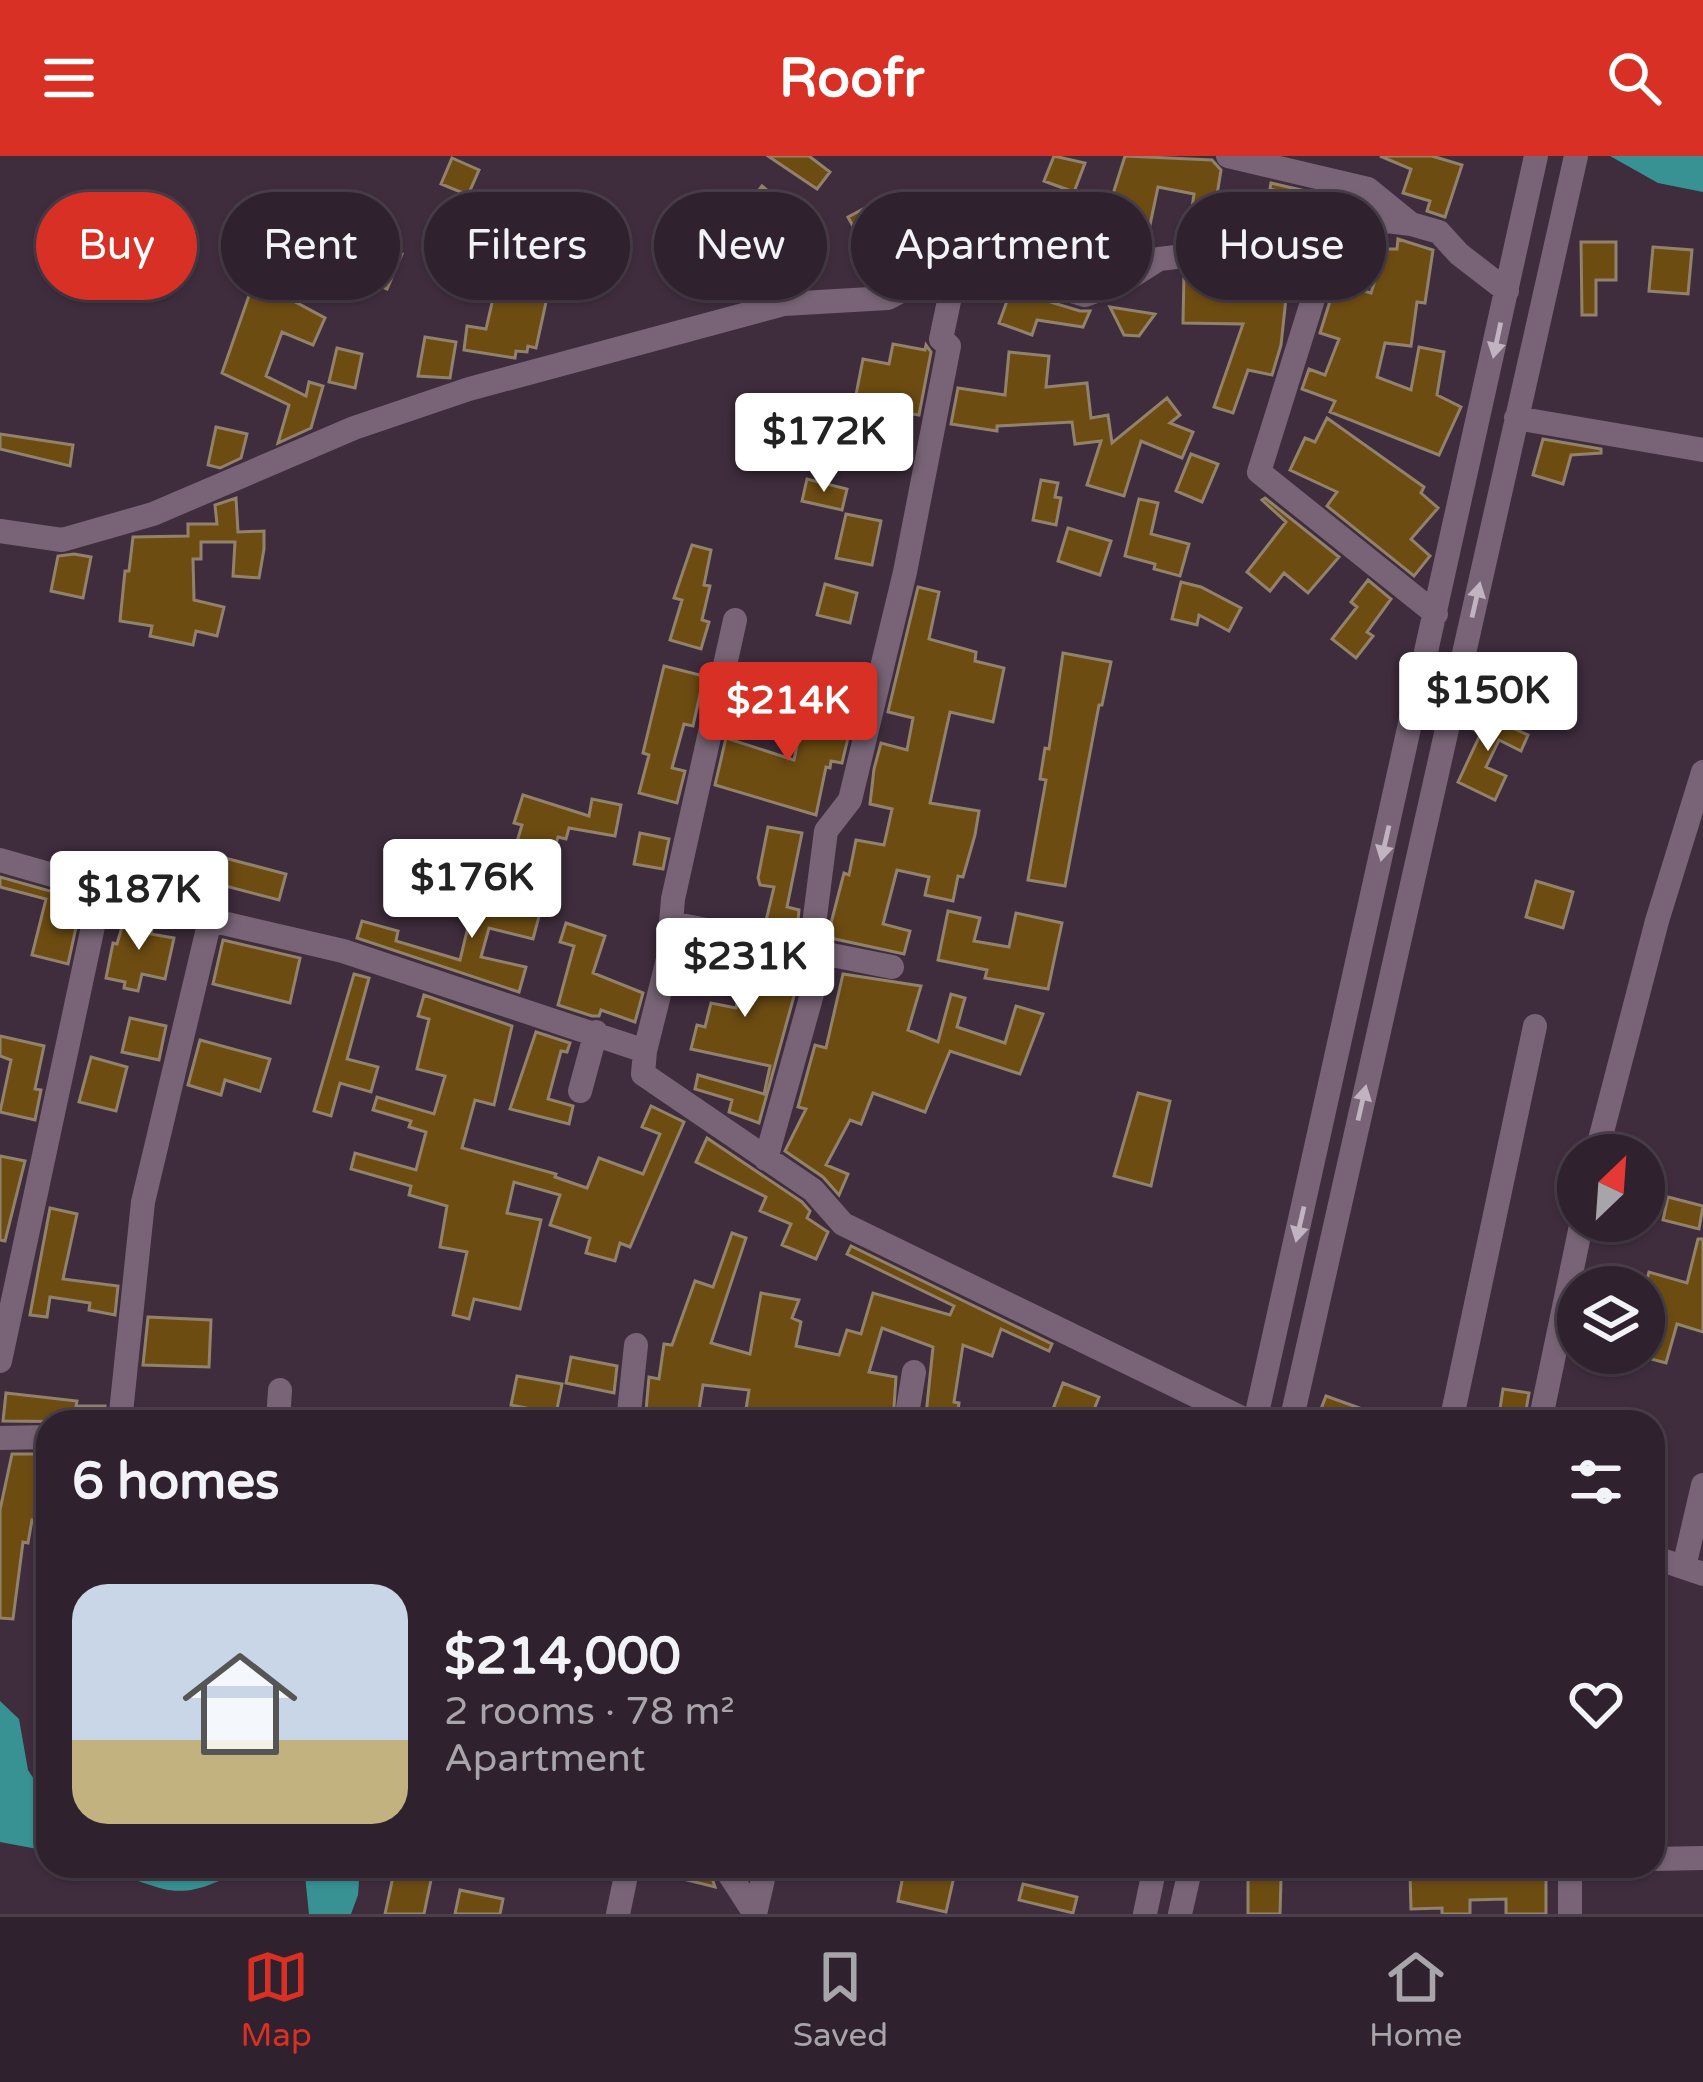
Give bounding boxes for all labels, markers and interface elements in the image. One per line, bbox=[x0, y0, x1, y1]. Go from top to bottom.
icon: menu bbox=[36, 45, 102, 111]
icon: search bbox=[1601, 45, 1667, 111]
text: Roofr bbox=[779, 46, 924, 111]
chip: Buy bbox=[36, 192, 197, 300]
chip: Rent bbox=[221, 192, 400, 300]
chip: Filters bbox=[424, 192, 630, 300]
chip: New bbox=[654, 192, 827, 300]
chip: Apartment bbox=[851, 192, 1152, 300]
chip: House bbox=[1176, 192, 1386, 300]
one-way arrow bbox=[1487, 321, 1506, 359]
pin: $172K bbox=[740, 393, 908, 495]
text: $172K bbox=[762, 408, 886, 455]
one-way arrow bbox=[1467, 580, 1486, 618]
pin: $150K bbox=[1404, 652, 1572, 754]
pin: $214K bbox=[704, 662, 872, 764]
text: $150K bbox=[1426, 667, 1550, 714]
text: $214K bbox=[726, 677, 850, 724]
one-way arrow bbox=[1374, 825, 1393, 863]
pin: $176K bbox=[388, 839, 556, 941]
pin: $187K bbox=[55, 851, 223, 953]
text: $176K bbox=[410, 854, 534, 901]
text: $187K bbox=[77, 866, 201, 913]
pin: $231K bbox=[661, 918, 829, 1020]
text: $231K bbox=[683, 933, 807, 980]
one-way arrow bbox=[1354, 1083, 1373, 1121]
north arrow bbox=[1557, 1134, 1665, 1242]
map controls bbox=[1557, 1134, 1665, 1374]
one-way arrow bbox=[1289, 1205, 1308, 1243]
button: layers bbox=[1557, 1266, 1665, 1374]
icon: filters bbox=[1563, 1449, 1629, 1515]
text: 6 homes bbox=[72, 1451, 280, 1513]
text: $214,000 bbox=[444, 1626, 681, 1688]
icon: home bbox=[168, 1632, 312, 1776]
icon: heart bbox=[1563, 1671, 1629, 1737]
text: 2 rooms · 78 m² bbox=[444, 1688, 735, 1735]
text: Apartment bbox=[444, 1735, 645, 1782]
tab: Map bbox=[240, 1944, 312, 2055]
tab: Saved bbox=[793, 1944, 888, 2055]
tab: Home bbox=[1369, 1944, 1463, 2055]

